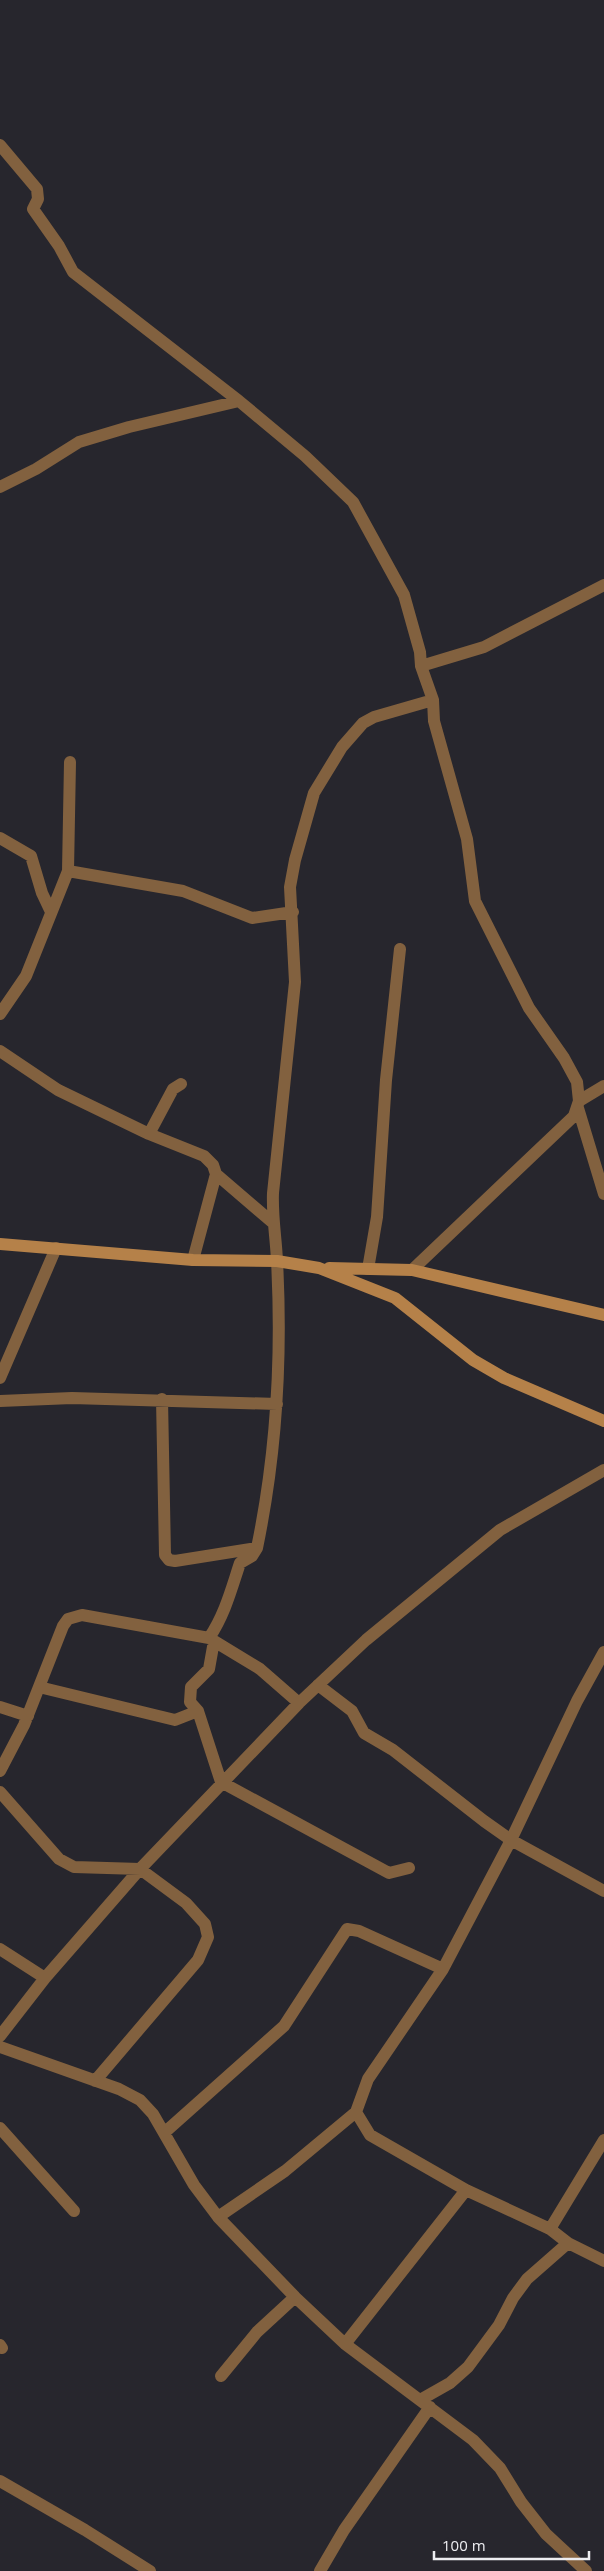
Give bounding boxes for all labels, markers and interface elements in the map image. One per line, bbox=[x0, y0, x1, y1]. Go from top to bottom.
scale bar bbox=[434, 2528, 589, 2560]
text: 100 m bbox=[442, 2535, 486, 2555]

